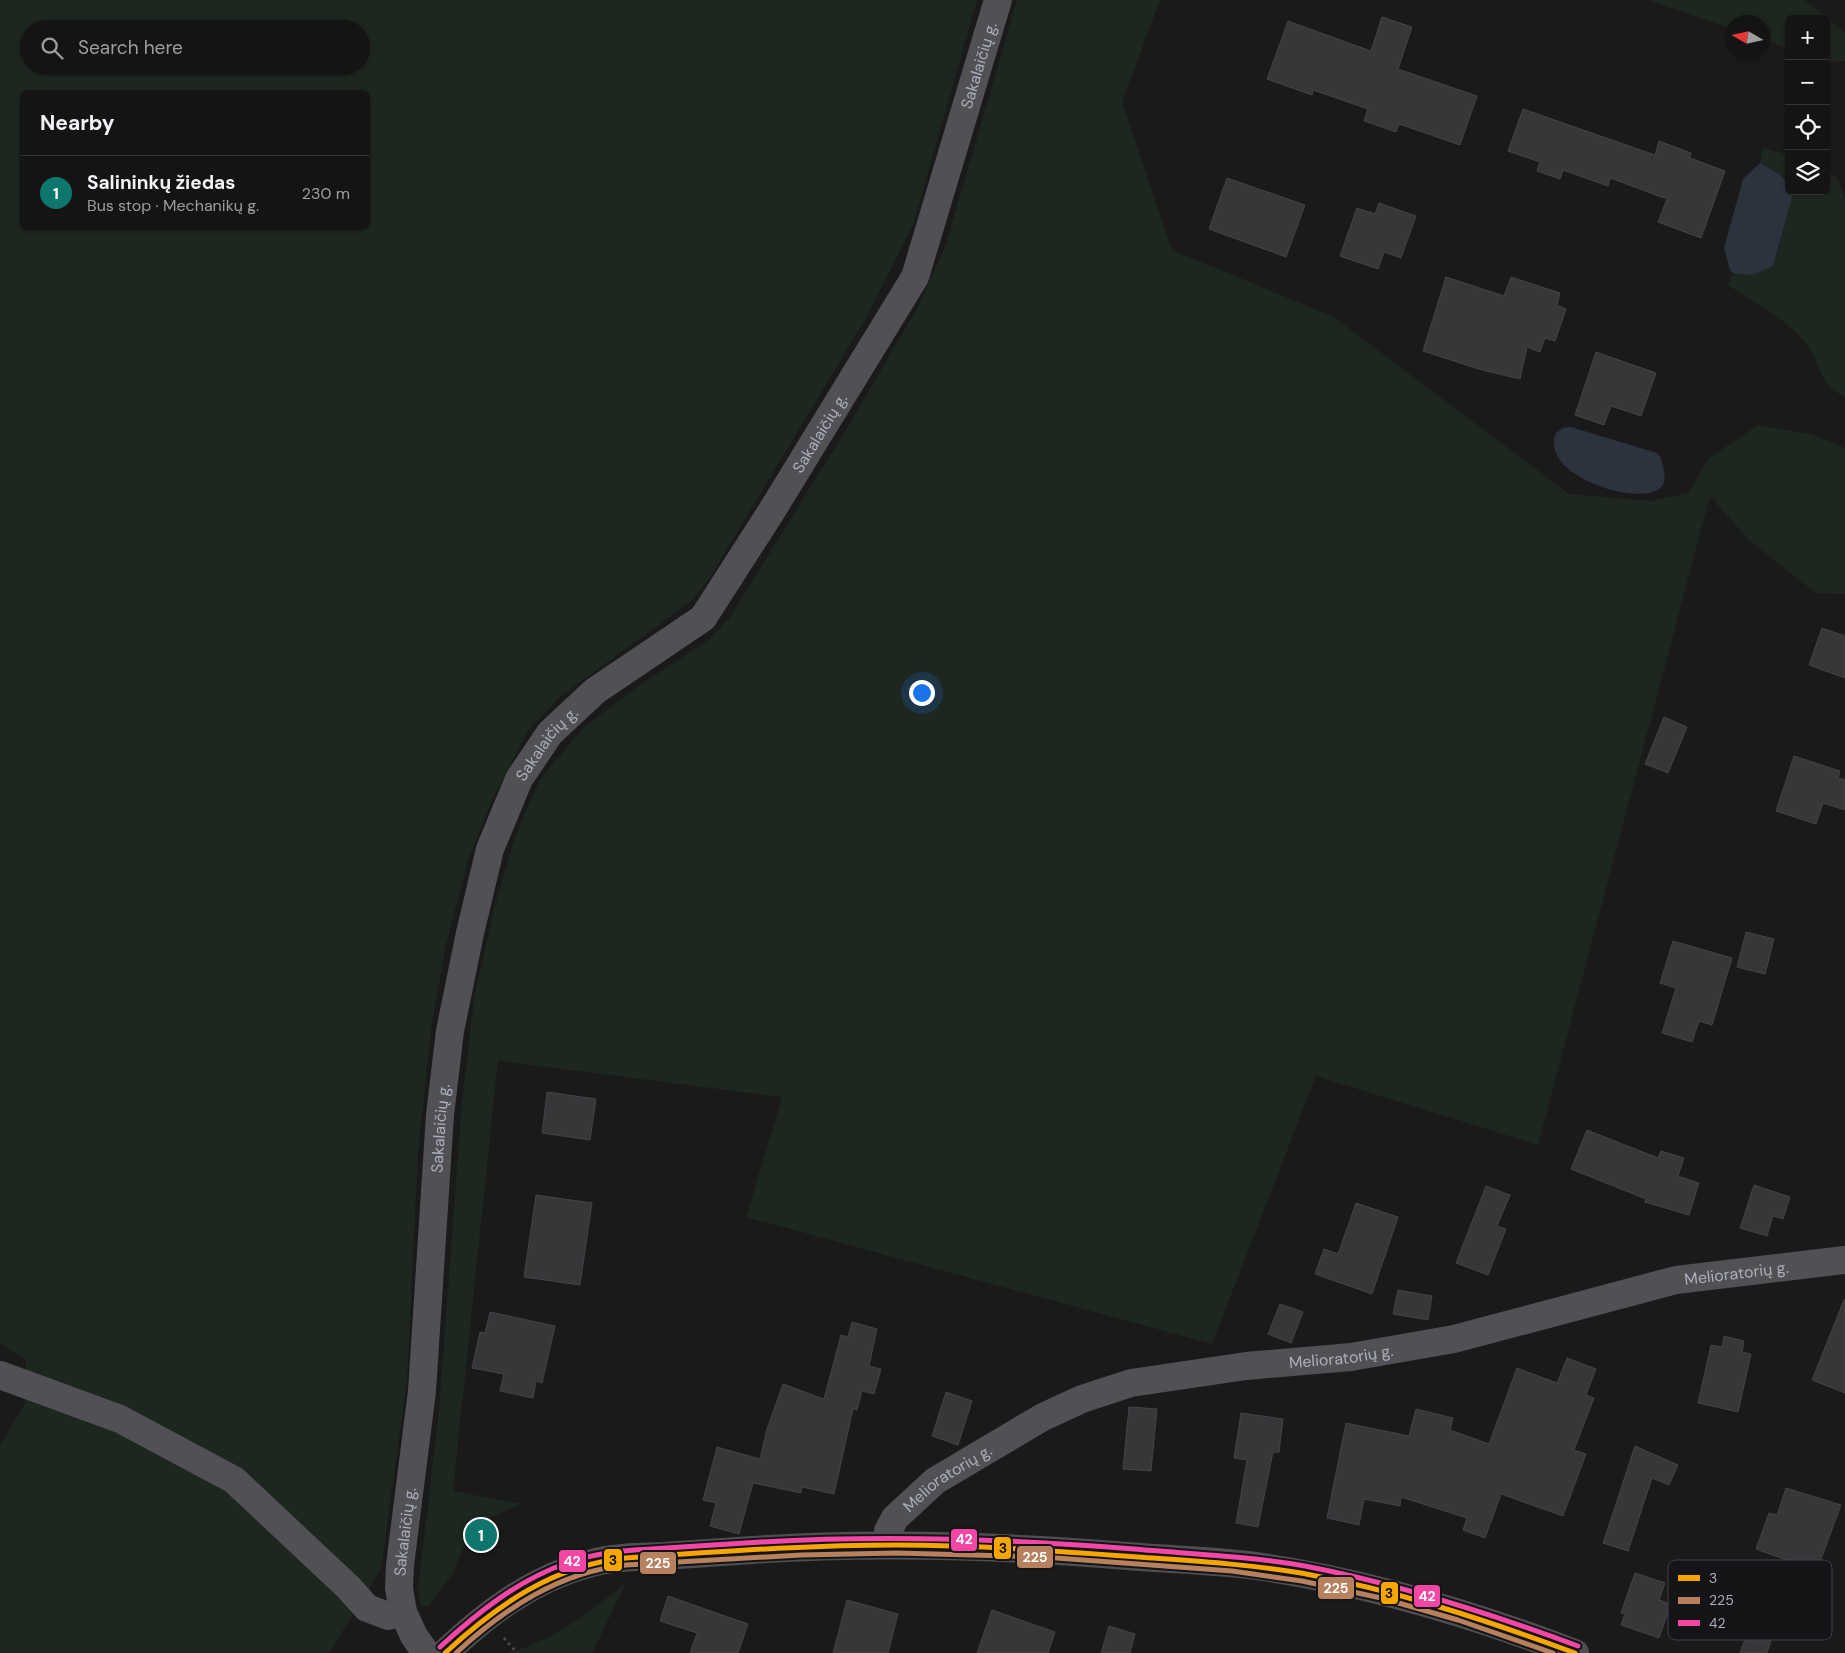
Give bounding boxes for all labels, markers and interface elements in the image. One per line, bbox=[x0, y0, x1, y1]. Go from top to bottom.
north arrow bbox=[1725, 15, 1770, 60]
map controls bbox=[1785, 15, 1830, 195]
button: + bbox=[1785, 15, 1830, 60]
street label: Sakalaičių g. bbox=[956, 19, 1001, 111]
search box bbox=[20, 20, 370, 75]
icon: search bbox=[38, 34, 66, 62]
text: Search here bbox=[78, 35, 183, 60]
button: − bbox=[1785, 60, 1830, 105]
button: locate bbox=[1785, 105, 1830, 150]
text: Nearby bbox=[40, 109, 114, 137]
button: layers bbox=[1785, 150, 1830, 195]
text: Salininkų žiedas bbox=[87, 170, 235, 195]
text: 1 bbox=[53, 183, 59, 204]
text: 230 m bbox=[302, 183, 350, 204]
text: Bus stop · Mechanikų g. bbox=[87, 195, 259, 216]
street label: Sakalaičių g. bbox=[787, 389, 852, 477]
your location bbox=[909, 680, 935, 706]
street label: Sakalaičių g. bbox=[510, 702, 582, 785]
street label: Sakalaičių g. bbox=[426, 1083, 454, 1174]
street label: Melioratorių g. bbox=[1683, 1256, 1790, 1289]
street label: Melioratorių g. bbox=[1288, 1339, 1395, 1373]
street label: Melioratorių g. bbox=[898, 1439, 995, 1516]
street label: Sakalaičių g. bbox=[389, 1486, 420, 1577]
pin: 1 bbox=[465, 1516, 497, 1554]
line badge: 42 bbox=[950, 1528, 978, 1552]
text: 42 bbox=[955, 1530, 973, 1548]
line badge: 3 bbox=[993, 1536, 1012, 1560]
text: 3 bbox=[999, 1539, 1007, 1557]
line badge: 225 bbox=[1016, 1545, 1054, 1569]
line badge: 3 bbox=[603, 1548, 623, 1572]
text: 225 bbox=[1023, 1548, 1047, 1566]
line badge: 42 bbox=[558, 1549, 587, 1573]
text: 3 bbox=[609, 1551, 617, 1569]
line badge: 225 bbox=[639, 1551, 677, 1575]
text: 42 bbox=[563, 1552, 581, 1570]
text: 225 bbox=[646, 1554, 670, 1572]
legend bbox=[1668, 1560, 1832, 1640]
text: 3 bbox=[1709, 1569, 1717, 1587]
line badge: 225 bbox=[1317, 1576, 1355, 1600]
text: 225 bbox=[1324, 1579, 1348, 1597]
line badge: 3 bbox=[1380, 1581, 1399, 1605]
text: 3 bbox=[1385, 1584, 1393, 1602]
line badge: 42 bbox=[1413, 1584, 1441, 1608]
text: 42 bbox=[1418, 1587, 1436, 1605]
text: 225 bbox=[1709, 1591, 1734, 1609]
text: 42 bbox=[1709, 1614, 1726, 1632]

